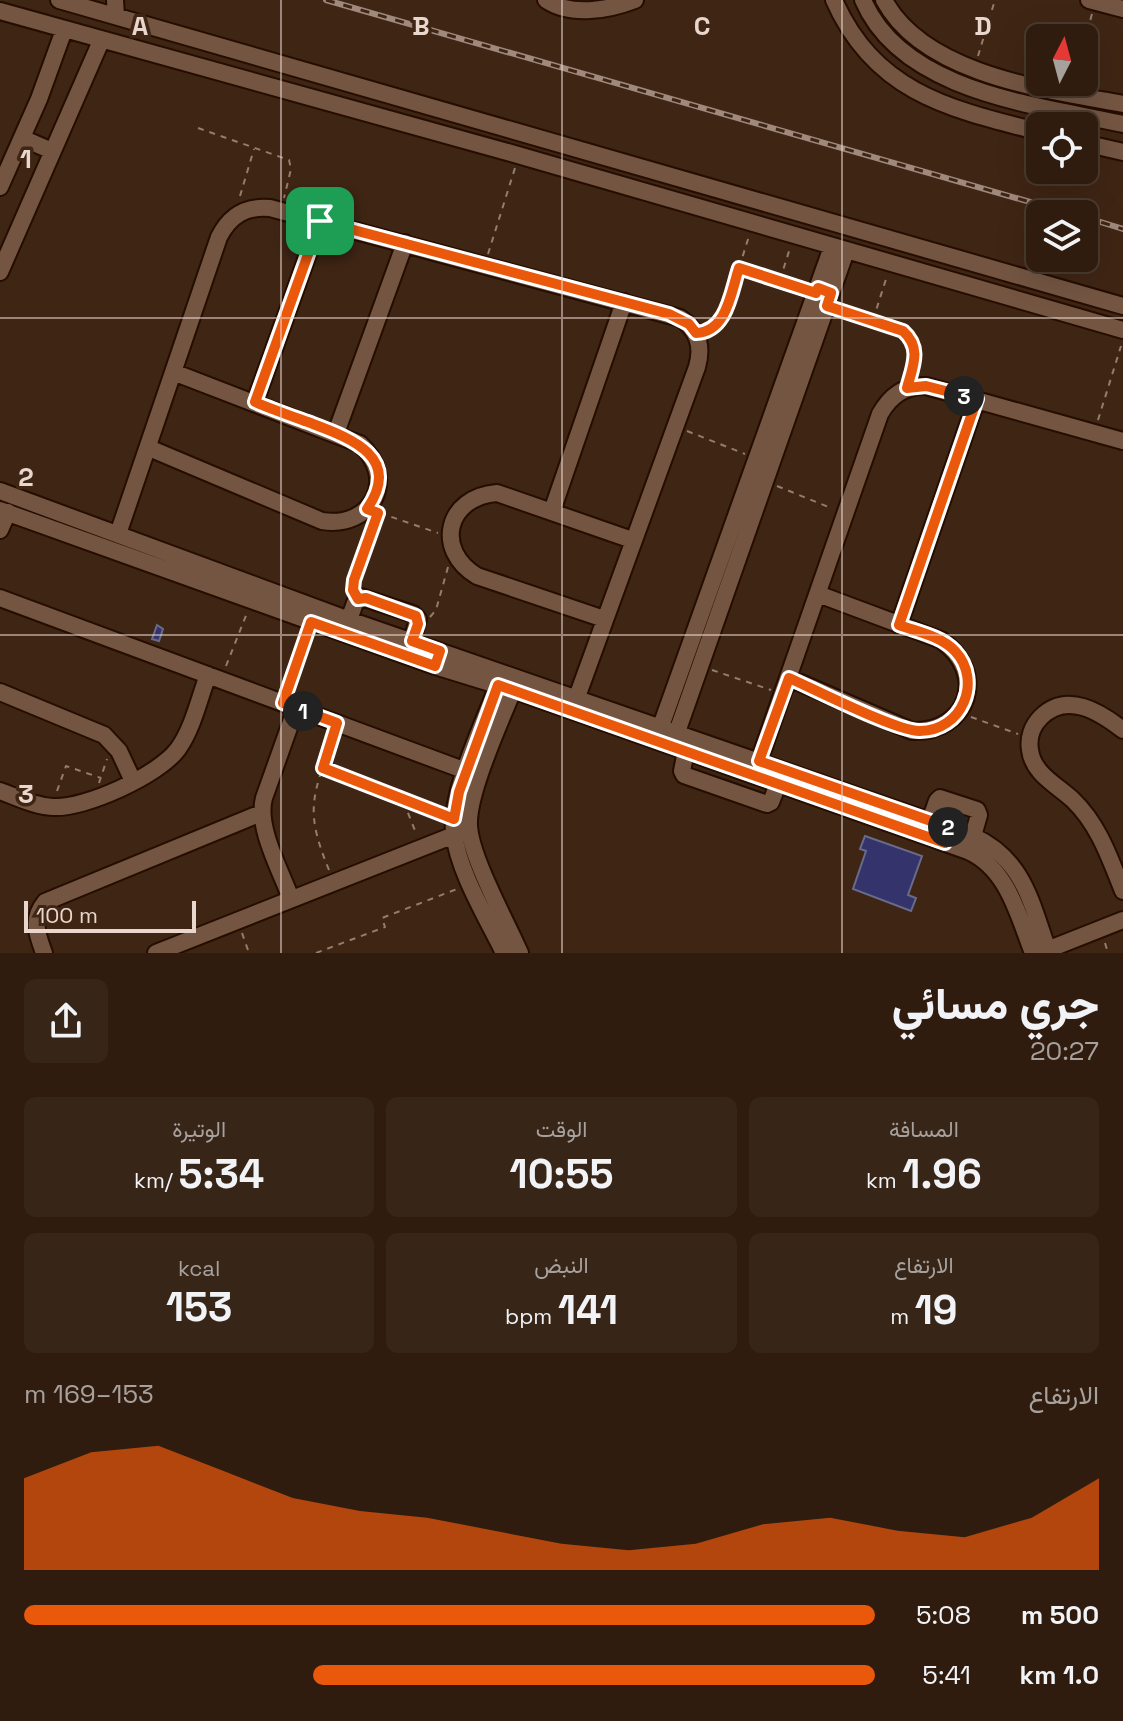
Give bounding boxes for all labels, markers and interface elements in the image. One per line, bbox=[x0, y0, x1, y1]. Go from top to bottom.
text: A bbox=[132, 9, 149, 43]
text: B bbox=[412, 9, 430, 43]
text: C bbox=[694, 9, 710, 43]
text: D bbox=[974, 9, 992, 43]
north arrow bbox=[1026, 24, 1098, 96]
map controls bbox=[1026, 24, 1098, 272]
button: locate bbox=[1026, 112, 1098, 184]
text: 1 bbox=[20, 142, 32, 176]
pin bbox=[286, 187, 354, 255]
icon: arrive bbox=[298, 199, 342, 243]
button: layers bbox=[1026, 200, 1098, 272]
pin: 3 bbox=[944, 376, 984, 416]
text: 3 bbox=[957, 382, 971, 410]
text: 2 bbox=[18, 460, 34, 494]
pin: 1 bbox=[283, 691, 323, 731]
text: 1 bbox=[298, 697, 308, 725]
text: 3 bbox=[18, 777, 34, 811]
pin: 2 bbox=[928, 807, 968, 847]
text: 2 bbox=[941, 813, 955, 841]
scale bar bbox=[24, 897, 196, 933]
text: 100 m bbox=[36, 901, 98, 929]
text: جري مسائي bbox=[892, 976, 1099, 1032]
button: share bbox=[24, 979, 108, 1063]
text: 20:27 bbox=[1030, 1034, 1099, 1068]
text: الوتيرة bbox=[172, 1115, 226, 1143]
text: الوقت bbox=[536, 1115, 587, 1143]
text: المسافة bbox=[889, 1115, 959, 1143]
text: 5:34 bbox=[179, 1149, 264, 1200]
text: 10:55 bbox=[510, 1149, 613, 1200]
text: 1.96 bbox=[902, 1149, 982, 1200]
text: /km bbox=[134, 1166, 179, 1194]
text: km bbox=[866, 1166, 902, 1194]
text: النبض bbox=[534, 1251, 589, 1279]
text: الارتفاع bbox=[894, 1251, 954, 1279]
text: kcal bbox=[178, 1254, 220, 1282]
text: 153 bbox=[166, 1282, 232, 1333]
text: 141 bbox=[558, 1285, 618, 1336]
text: 19 bbox=[915, 1285, 958, 1336]
text: bpm bbox=[505, 1302, 558, 1330]
text: m bbox=[890, 1302, 915, 1330]
text: 153–169 m bbox=[24, 1377, 154, 1411]
text: الارتفاع bbox=[1028, 1378, 1099, 1412]
text: 5:08 bbox=[916, 1598, 971, 1632]
text: 500 m bbox=[1021, 1598, 1099, 1632]
text: 5:41 bbox=[922, 1658, 971, 1692]
text: 1.0 km bbox=[1019, 1658, 1099, 1692]

